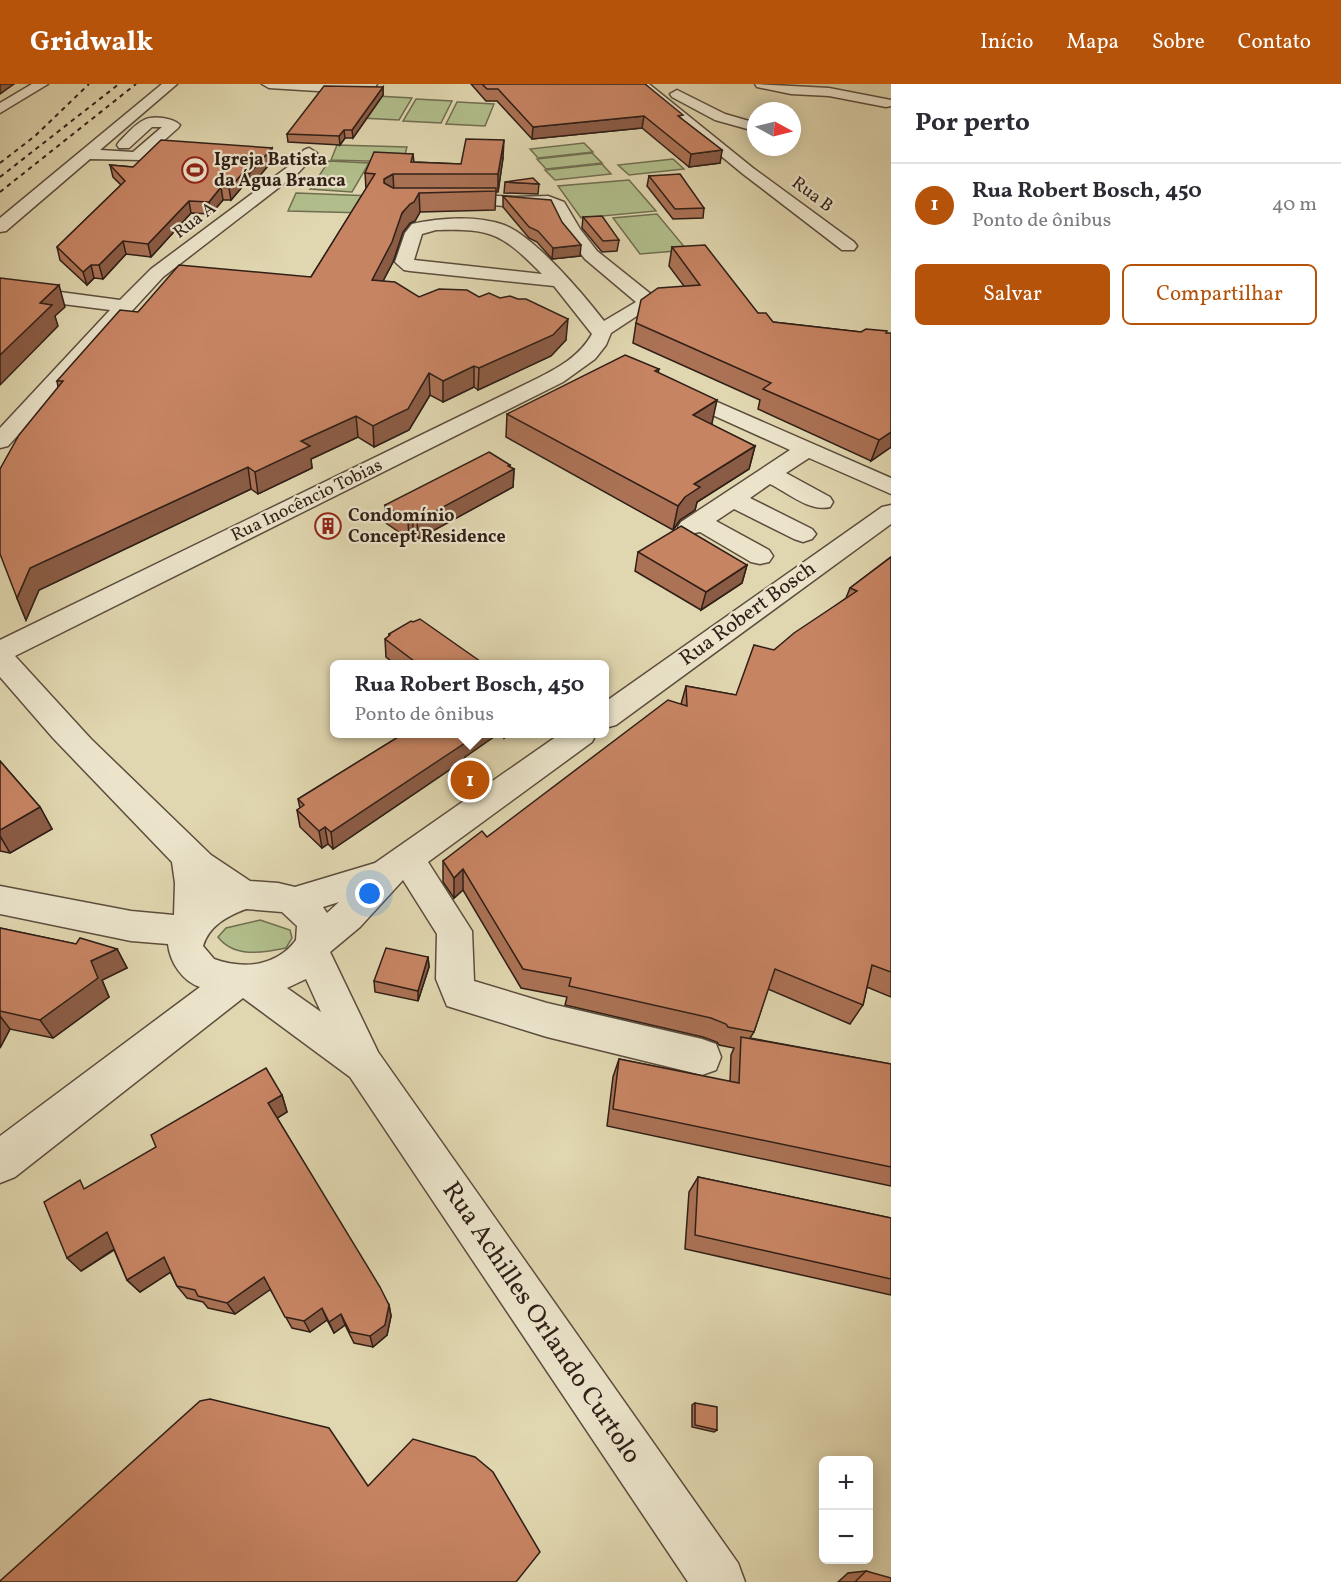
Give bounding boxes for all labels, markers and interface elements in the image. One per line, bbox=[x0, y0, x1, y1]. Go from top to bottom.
text: Gridwalk bbox=[30, 23, 153, 62]
text: Início bbox=[980, 28, 1033, 57]
text: Mapa bbox=[1066, 28, 1119, 57]
text: Sobre bbox=[1152, 28, 1205, 57]
text: Contato bbox=[1238, 28, 1311, 57]
north arrow bbox=[747, 102, 801, 156]
text: Por perto bbox=[915, 105, 1030, 141]
place label: Igreja Batista da Água Branca bbox=[214, 148, 346, 194]
sports icon: Igreja Batista da Água Branca bbox=[180, 155, 210, 185]
street label: Rua B bbox=[786, 171, 838, 219]
text: Rua Robert Bosch, 450 bbox=[972, 176, 1202, 207]
text: 1 bbox=[930, 191, 939, 219]
text: 40 m bbox=[1272, 191, 1317, 219]
street label: Rua A bbox=[168, 196, 222, 245]
text: Ponto de ônibus bbox=[972, 207, 1111, 235]
button: Salvar bbox=[915, 264, 1110, 325]
button: Compartilhar bbox=[1122, 264, 1317, 325]
street label: Rua Inocêncio Tobias bbox=[227, 453, 387, 549]
place label: Condomínio Concept Residence bbox=[348, 504, 506, 550]
building icon: Condomínio Concept Residence bbox=[313, 511, 343, 541]
street label: Rua Robert Bosch bbox=[674, 555, 822, 673]
popup bbox=[330, 660, 609, 738]
text: Rua Robert Bosch, 450 bbox=[355, 670, 584, 701]
text: Ponto de ônibus bbox=[355, 701, 494, 729]
pin: 1 bbox=[450, 758, 490, 802]
your location bbox=[355, 879, 384, 908]
street label: Rua Achilles Orlando Curtolo bbox=[433, 1175, 649, 1471]
map controls bbox=[819, 1456, 873, 1564]
button: + bbox=[819, 1456, 873, 1510]
button: − bbox=[819, 1510, 873, 1564]

